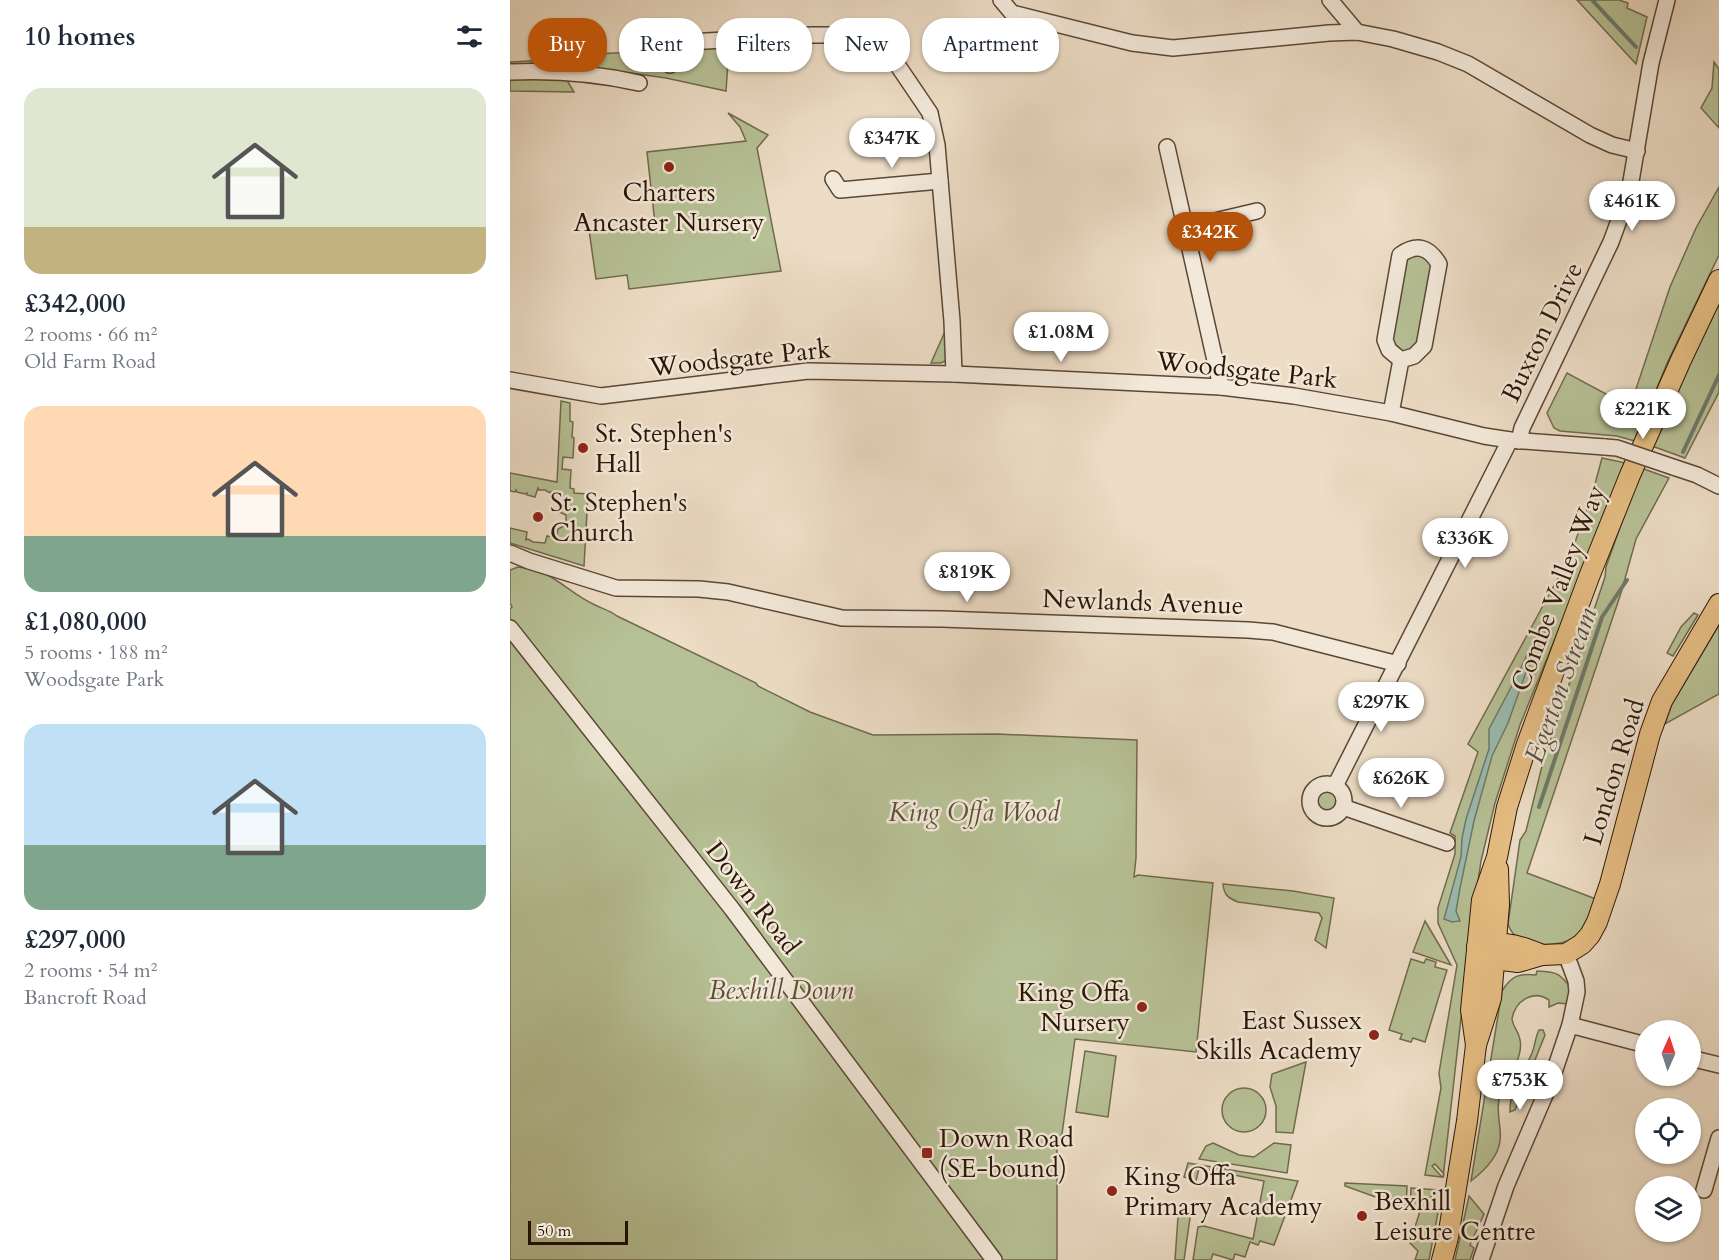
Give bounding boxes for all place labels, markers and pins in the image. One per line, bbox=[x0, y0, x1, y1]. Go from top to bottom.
pin: £347K bbox=[850, 118, 934, 169]
marker: Charters Ancaster Nursery bbox=[662, 160, 676, 174]
place label: Charters Ancaster Nursery bbox=[573, 175, 765, 240]
pin: £461K bbox=[1590, 181, 1674, 232]
pin: £342K bbox=[1168, 212, 1252, 263]
pin: £1.08M bbox=[1012, 312, 1110, 363]
pin: £221K bbox=[1601, 389, 1685, 440]
place label: St. Stephen's Hall bbox=[595, 416, 732, 481]
marker: St. Stephen's Hall bbox=[576, 441, 590, 455]
place label: St. Stephen's Church bbox=[550, 485, 687, 550]
marker: St. Stephen's Church bbox=[531, 510, 545, 524]
pin: £336K bbox=[1423, 518, 1507, 569]
pin: £819K bbox=[925, 552, 1009, 603]
pin: £297K bbox=[1339, 682, 1423, 733]
pin: £626K bbox=[1359, 758, 1443, 809]
place label: King Offa Nursery bbox=[1018, 975, 1130, 1040]
marker: King Offa Nursery bbox=[1135, 1000, 1149, 1014]
place label: East Sussex Skills Academy bbox=[1196, 1003, 1362, 1068]
marker: East Sussex Skills Academy bbox=[1367, 1028, 1381, 1042]
pin: £753K bbox=[1478, 1060, 1562, 1111]
place label: Down Road (SE-bound) bbox=[939, 1121, 1074, 1186]
marker: Down Road (SE-bound) bbox=[920, 1146, 934, 1160]
place label: King Offa Primary Academy bbox=[1124, 1159, 1323, 1224]
marker: King Offa Primary Academy bbox=[1105, 1184, 1119, 1198]
place label: Bexhill Leisure Centre bbox=[1374, 1184, 1536, 1249]
marker: Bexhill Leisure Centre bbox=[1355, 1209, 1369, 1223]

